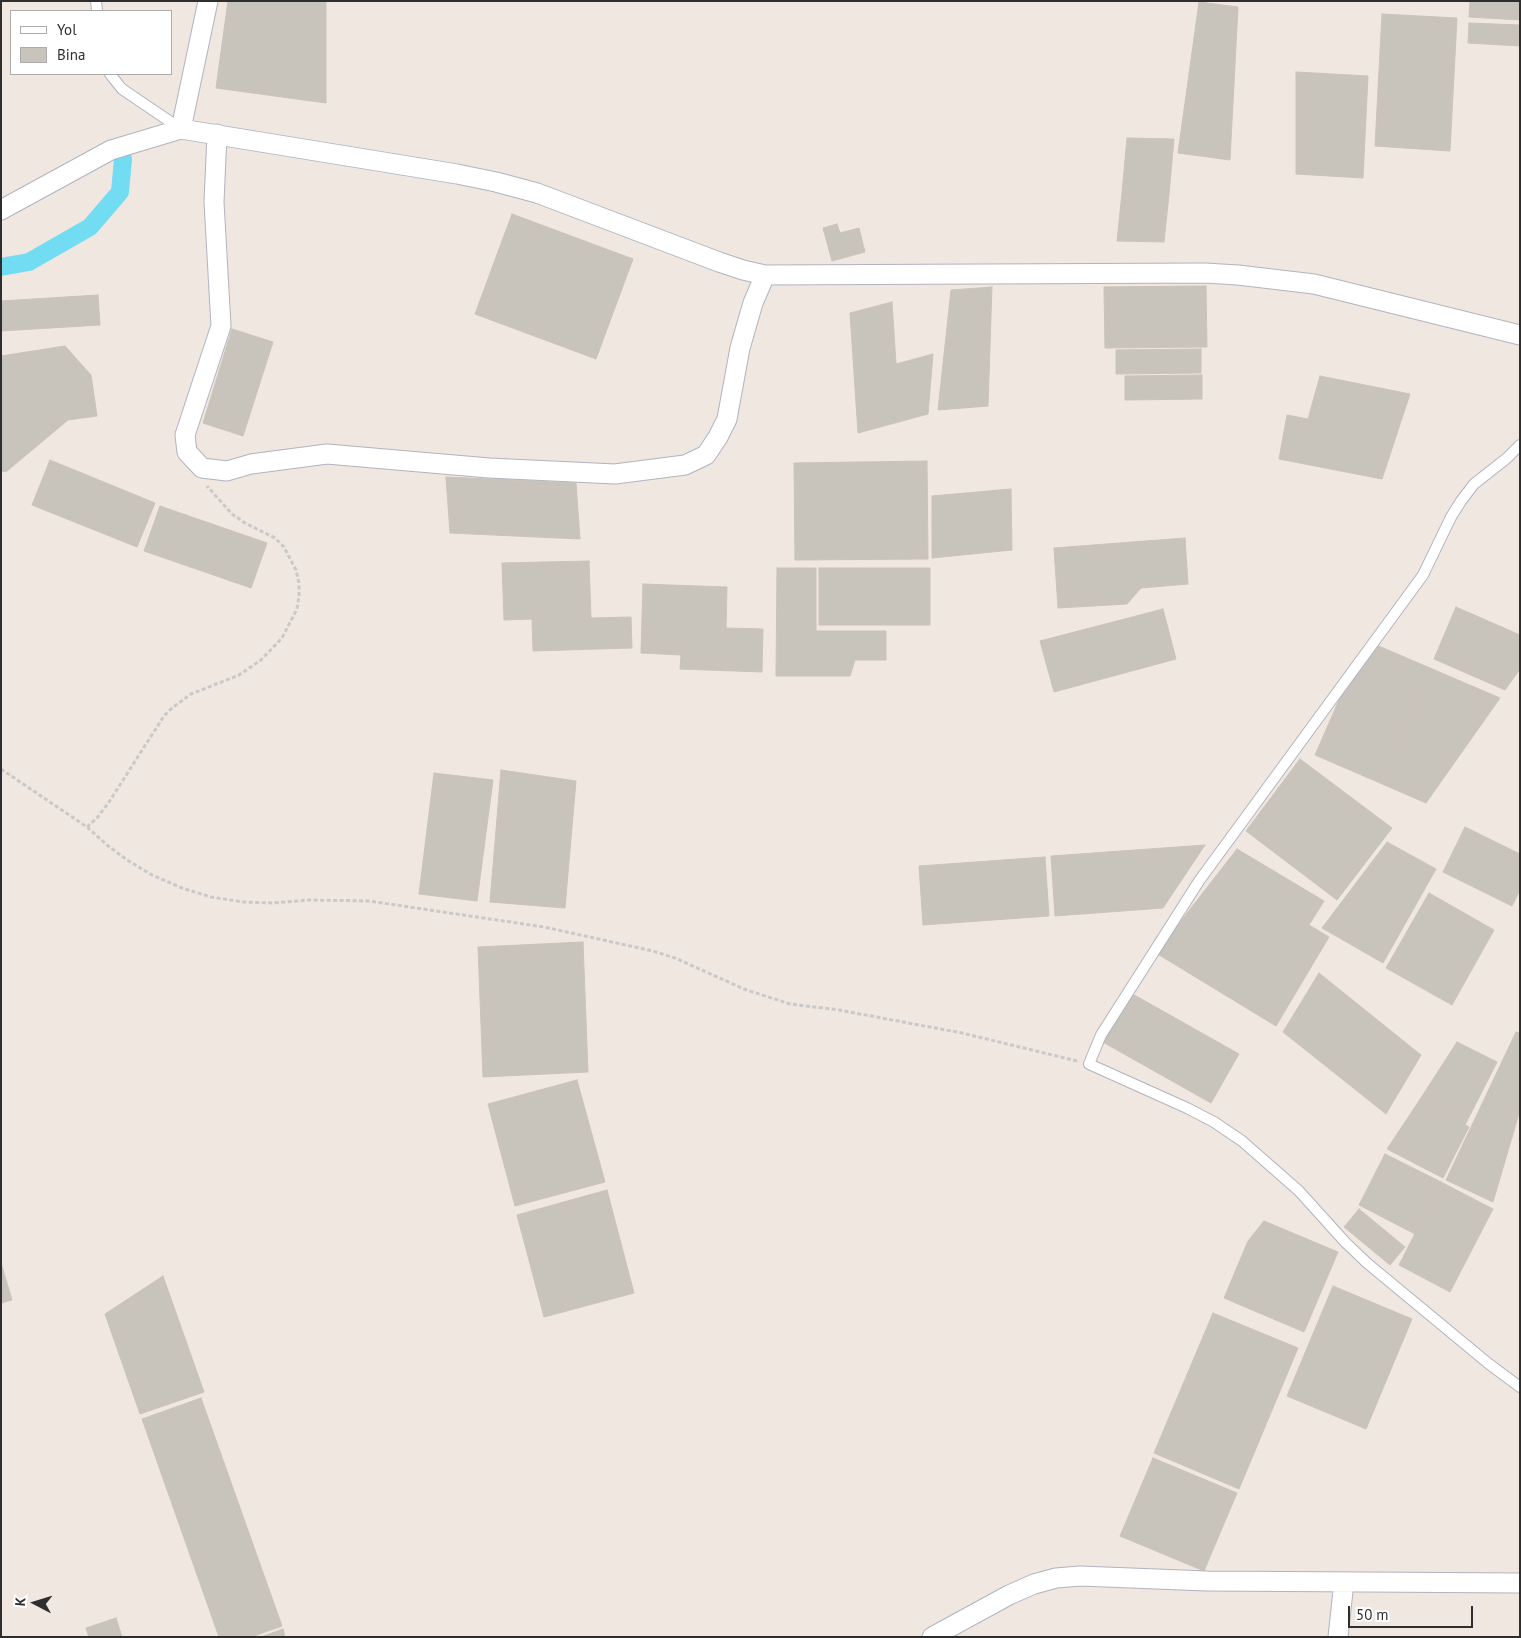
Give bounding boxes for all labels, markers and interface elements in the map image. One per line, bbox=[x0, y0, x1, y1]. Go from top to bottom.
legend bbox=[10, 10, 172, 75]
text: Yol bbox=[57, 20, 77, 39]
text: Bina bbox=[57, 45, 85, 64]
north arrow bbox=[10, 1578, 60, 1628]
scale bar bbox=[1351, 1596, 1476, 1628]
text: K bbox=[11, 1597, 29, 1607]
text: 50 m bbox=[1356, 1605, 1389, 1624]

